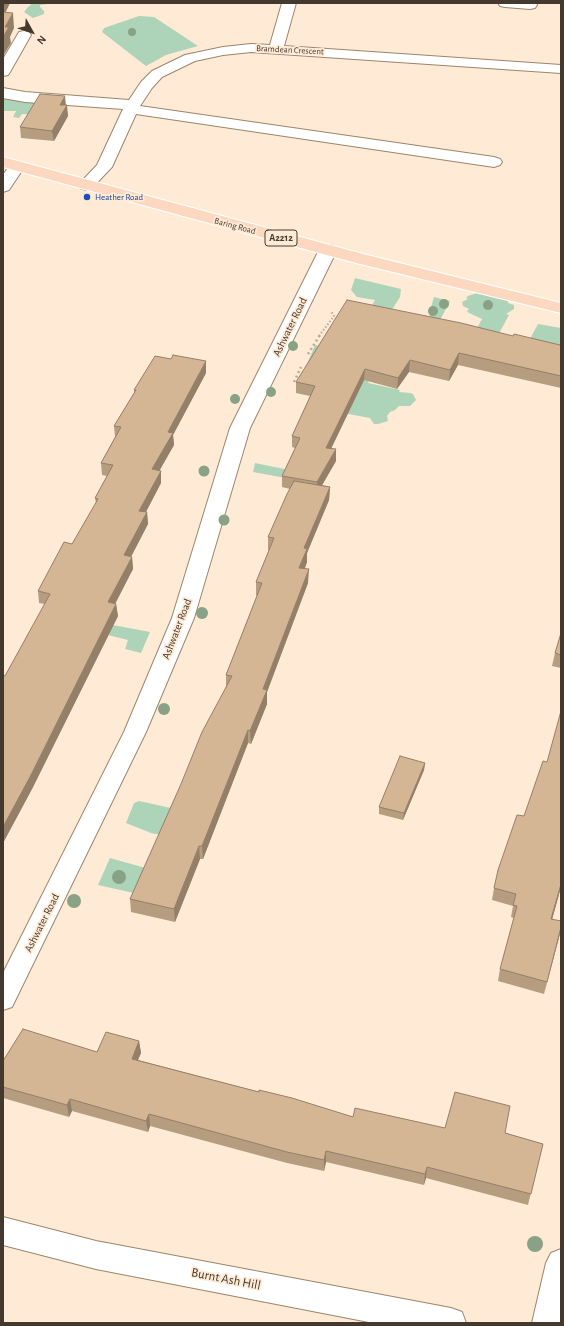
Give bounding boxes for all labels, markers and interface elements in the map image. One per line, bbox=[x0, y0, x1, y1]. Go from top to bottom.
north arrow bbox=[12, 12, 52, 52]
text: N bbox=[35, 34, 48, 47]
street label: Bramdean Crescent bbox=[256, 43, 324, 57]
marker: Heather Road bbox=[82, 192, 92, 202]
place label: Heather Road bbox=[95, 192, 143, 202]
street label: Baring Road bbox=[213, 215, 257, 237]
road number: A2212 bbox=[265, 230, 297, 246]
street label: Ashwater Road bbox=[270, 295, 310, 359]
street label: Ashwater Road bbox=[159, 597, 195, 661]
street label: Ashwater Road bbox=[22, 892, 62, 954]
street label: Burnt Ash Hill bbox=[190, 1265, 262, 1293]

